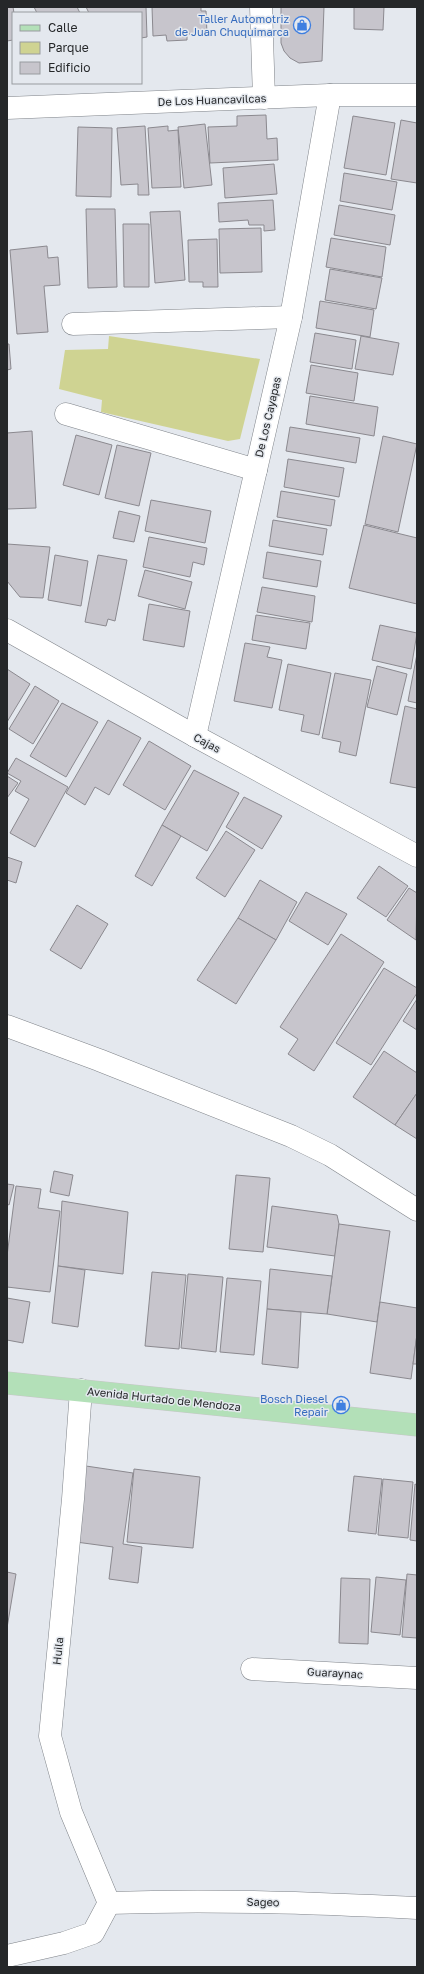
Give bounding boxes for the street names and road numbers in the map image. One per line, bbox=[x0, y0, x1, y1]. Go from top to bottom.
street label: De Los Huancavilcas bbox=[157, 91, 267, 108]
street label: De Los Cayapas bbox=[252, 375, 283, 459]
street label: Cajas bbox=[192, 730, 223, 755]
street label: Avenida Hurtado de Mendoza bbox=[87, 1384, 242, 1413]
street label: Huila bbox=[50, 1636, 65, 1665]
street label: Guaraynac bbox=[307, 1665, 363, 1680]
street label: Sageo bbox=[246, 1895, 280, 1908]

